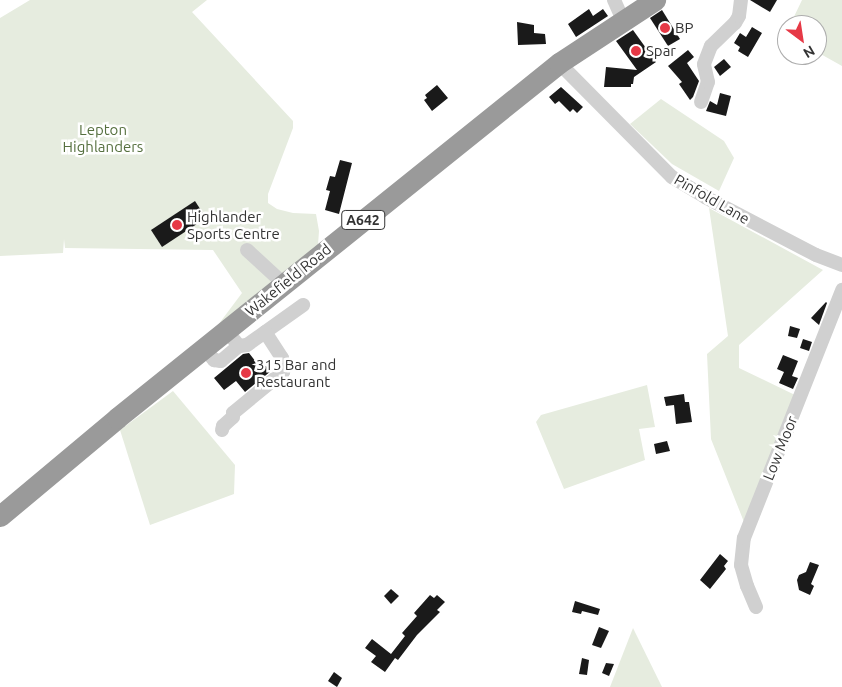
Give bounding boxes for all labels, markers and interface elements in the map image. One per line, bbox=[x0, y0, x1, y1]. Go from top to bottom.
north arrow bbox=[777, 15, 827, 65]
place label: BP bbox=[675, 19, 693, 37]
marker: BP bbox=[659, 22, 671, 34]
place label: Spar bbox=[646, 42, 676, 60]
text: N bbox=[801, 42, 818, 62]
marker: Spar bbox=[630, 45, 642, 57]
park label: Lepton Highlanders bbox=[63, 120, 143, 155]
street label: Pinfold Lane bbox=[671, 170, 753, 228]
place label: Highlander Sports Centre bbox=[187, 207, 280, 242]
road number: A642 bbox=[340, 208, 386, 232]
marker: Highlander Sports Centre bbox=[171, 219, 183, 231]
street label: Wakefield Road bbox=[241, 240, 335, 320]
place label: 315 Bar and Restaurant bbox=[256, 355, 336, 390]
marker: 315 Bar and Restaurant bbox=[240, 367, 252, 379]
street label: Low Moor bbox=[759, 413, 801, 483]

